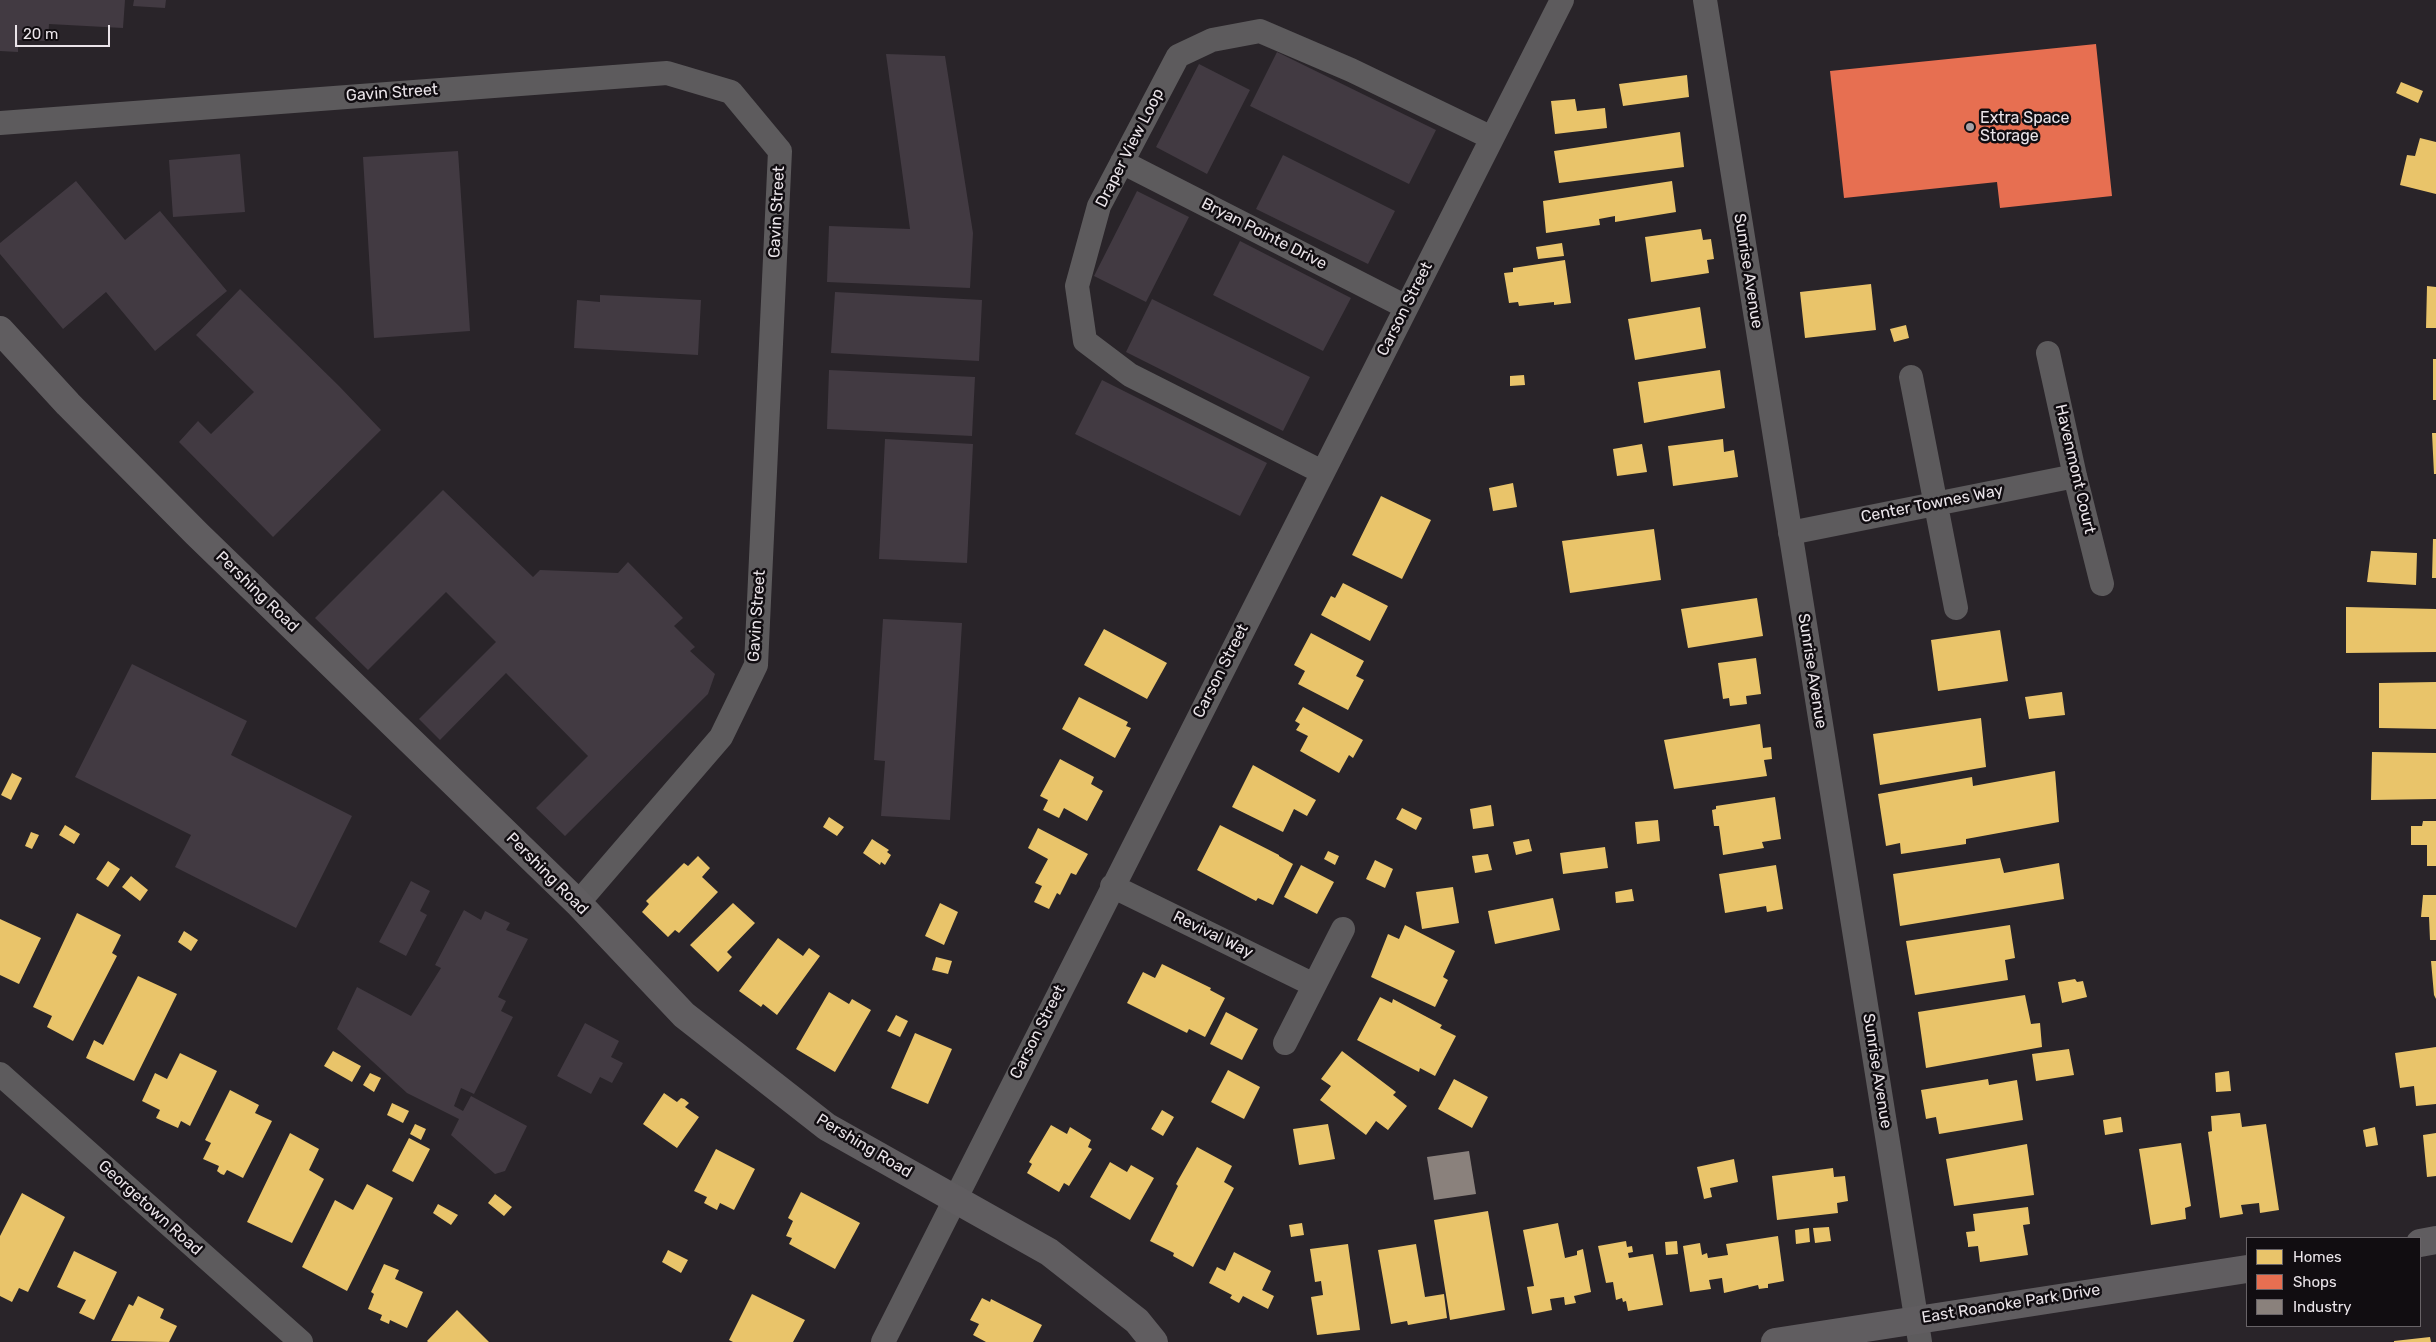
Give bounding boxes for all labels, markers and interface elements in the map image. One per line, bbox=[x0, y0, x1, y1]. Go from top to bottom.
scale bar bbox=[18, 15, 112, 47]
text: 20 m bbox=[23, 25, 58, 43]
street label: Gavin Street bbox=[345, 80, 439, 106]
street label: Draper View Loop bbox=[1092, 85, 1168, 211]
place label: Extra Space Storage bbox=[1980, 108, 2069, 146]
marker: Extra Space Storage bbox=[1964, 121, 1976, 133]
street label: Gavin Street bbox=[765, 165, 789, 259]
street label: Bryan Pointe Drive bbox=[1198, 194, 1330, 274]
street label: Sunrise Avenue bbox=[1729, 212, 1767, 330]
street label: Carson Street bbox=[1373, 259, 1437, 359]
street label: Havenmont Court bbox=[2051, 402, 2099, 536]
street label: Center Townes Way bbox=[1859, 481, 2005, 527]
street label: Pershing Road bbox=[211, 548, 303, 636]
street label: Gavin Street bbox=[744, 569, 770, 663]
street label: Sunrise Avenue bbox=[1793, 612, 1831, 730]
street label: Carson Street bbox=[1189, 621, 1253, 721]
street label: Pershing Road bbox=[502, 829, 592, 919]
street label: Revival Way bbox=[1170, 907, 1256, 963]
street label: Carson Street bbox=[1006, 982, 1070, 1082]
street label: Sunrise Avenue bbox=[1858, 1012, 1896, 1130]
street label: Pershing Road bbox=[813, 1110, 915, 1182]
street label: Georgetown Road bbox=[94, 1156, 206, 1260]
legend bbox=[2246, 1237, 2421, 1327]
text: Homes bbox=[2293, 1248, 2342, 1266]
text: Shops bbox=[2293, 1273, 2337, 1291]
street label: East Roanoke Park Drive bbox=[1920, 1280, 2102, 1328]
text: Industry bbox=[2293, 1298, 2352, 1316]

